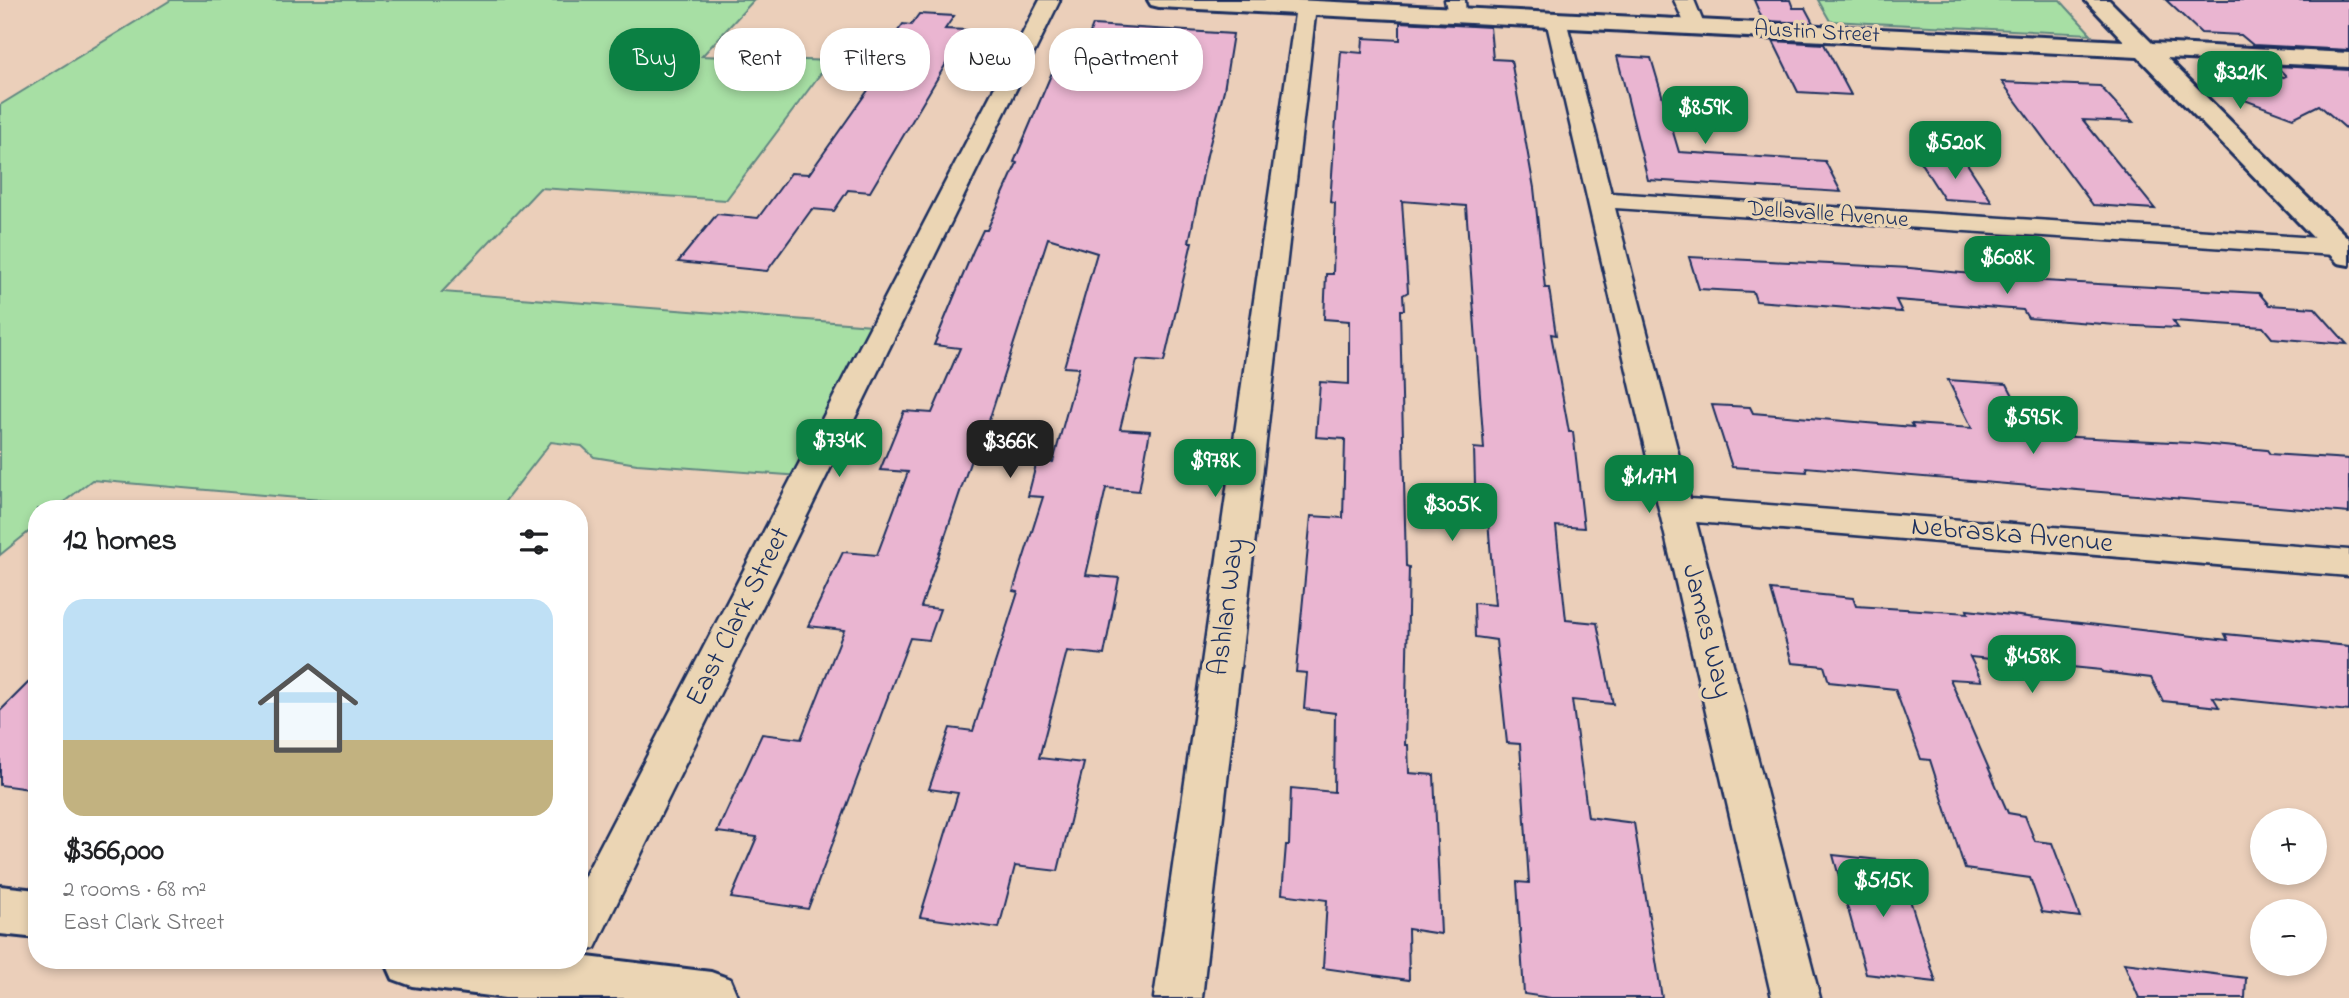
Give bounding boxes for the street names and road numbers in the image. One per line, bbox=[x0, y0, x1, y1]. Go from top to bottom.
street label: Austin Street bbox=[1753, 13, 1881, 53]
street label: Dellavalle Avenue bbox=[1745, 193, 1910, 237]
street label: Nebraska Avenue bbox=[1909, 507, 2115, 565]
street label: East Clark Street bbox=[676, 520, 802, 714]
street label: Ashlan Way bbox=[1199, 536, 1257, 678]
street label: James Way bbox=[1670, 560, 1742, 702]

